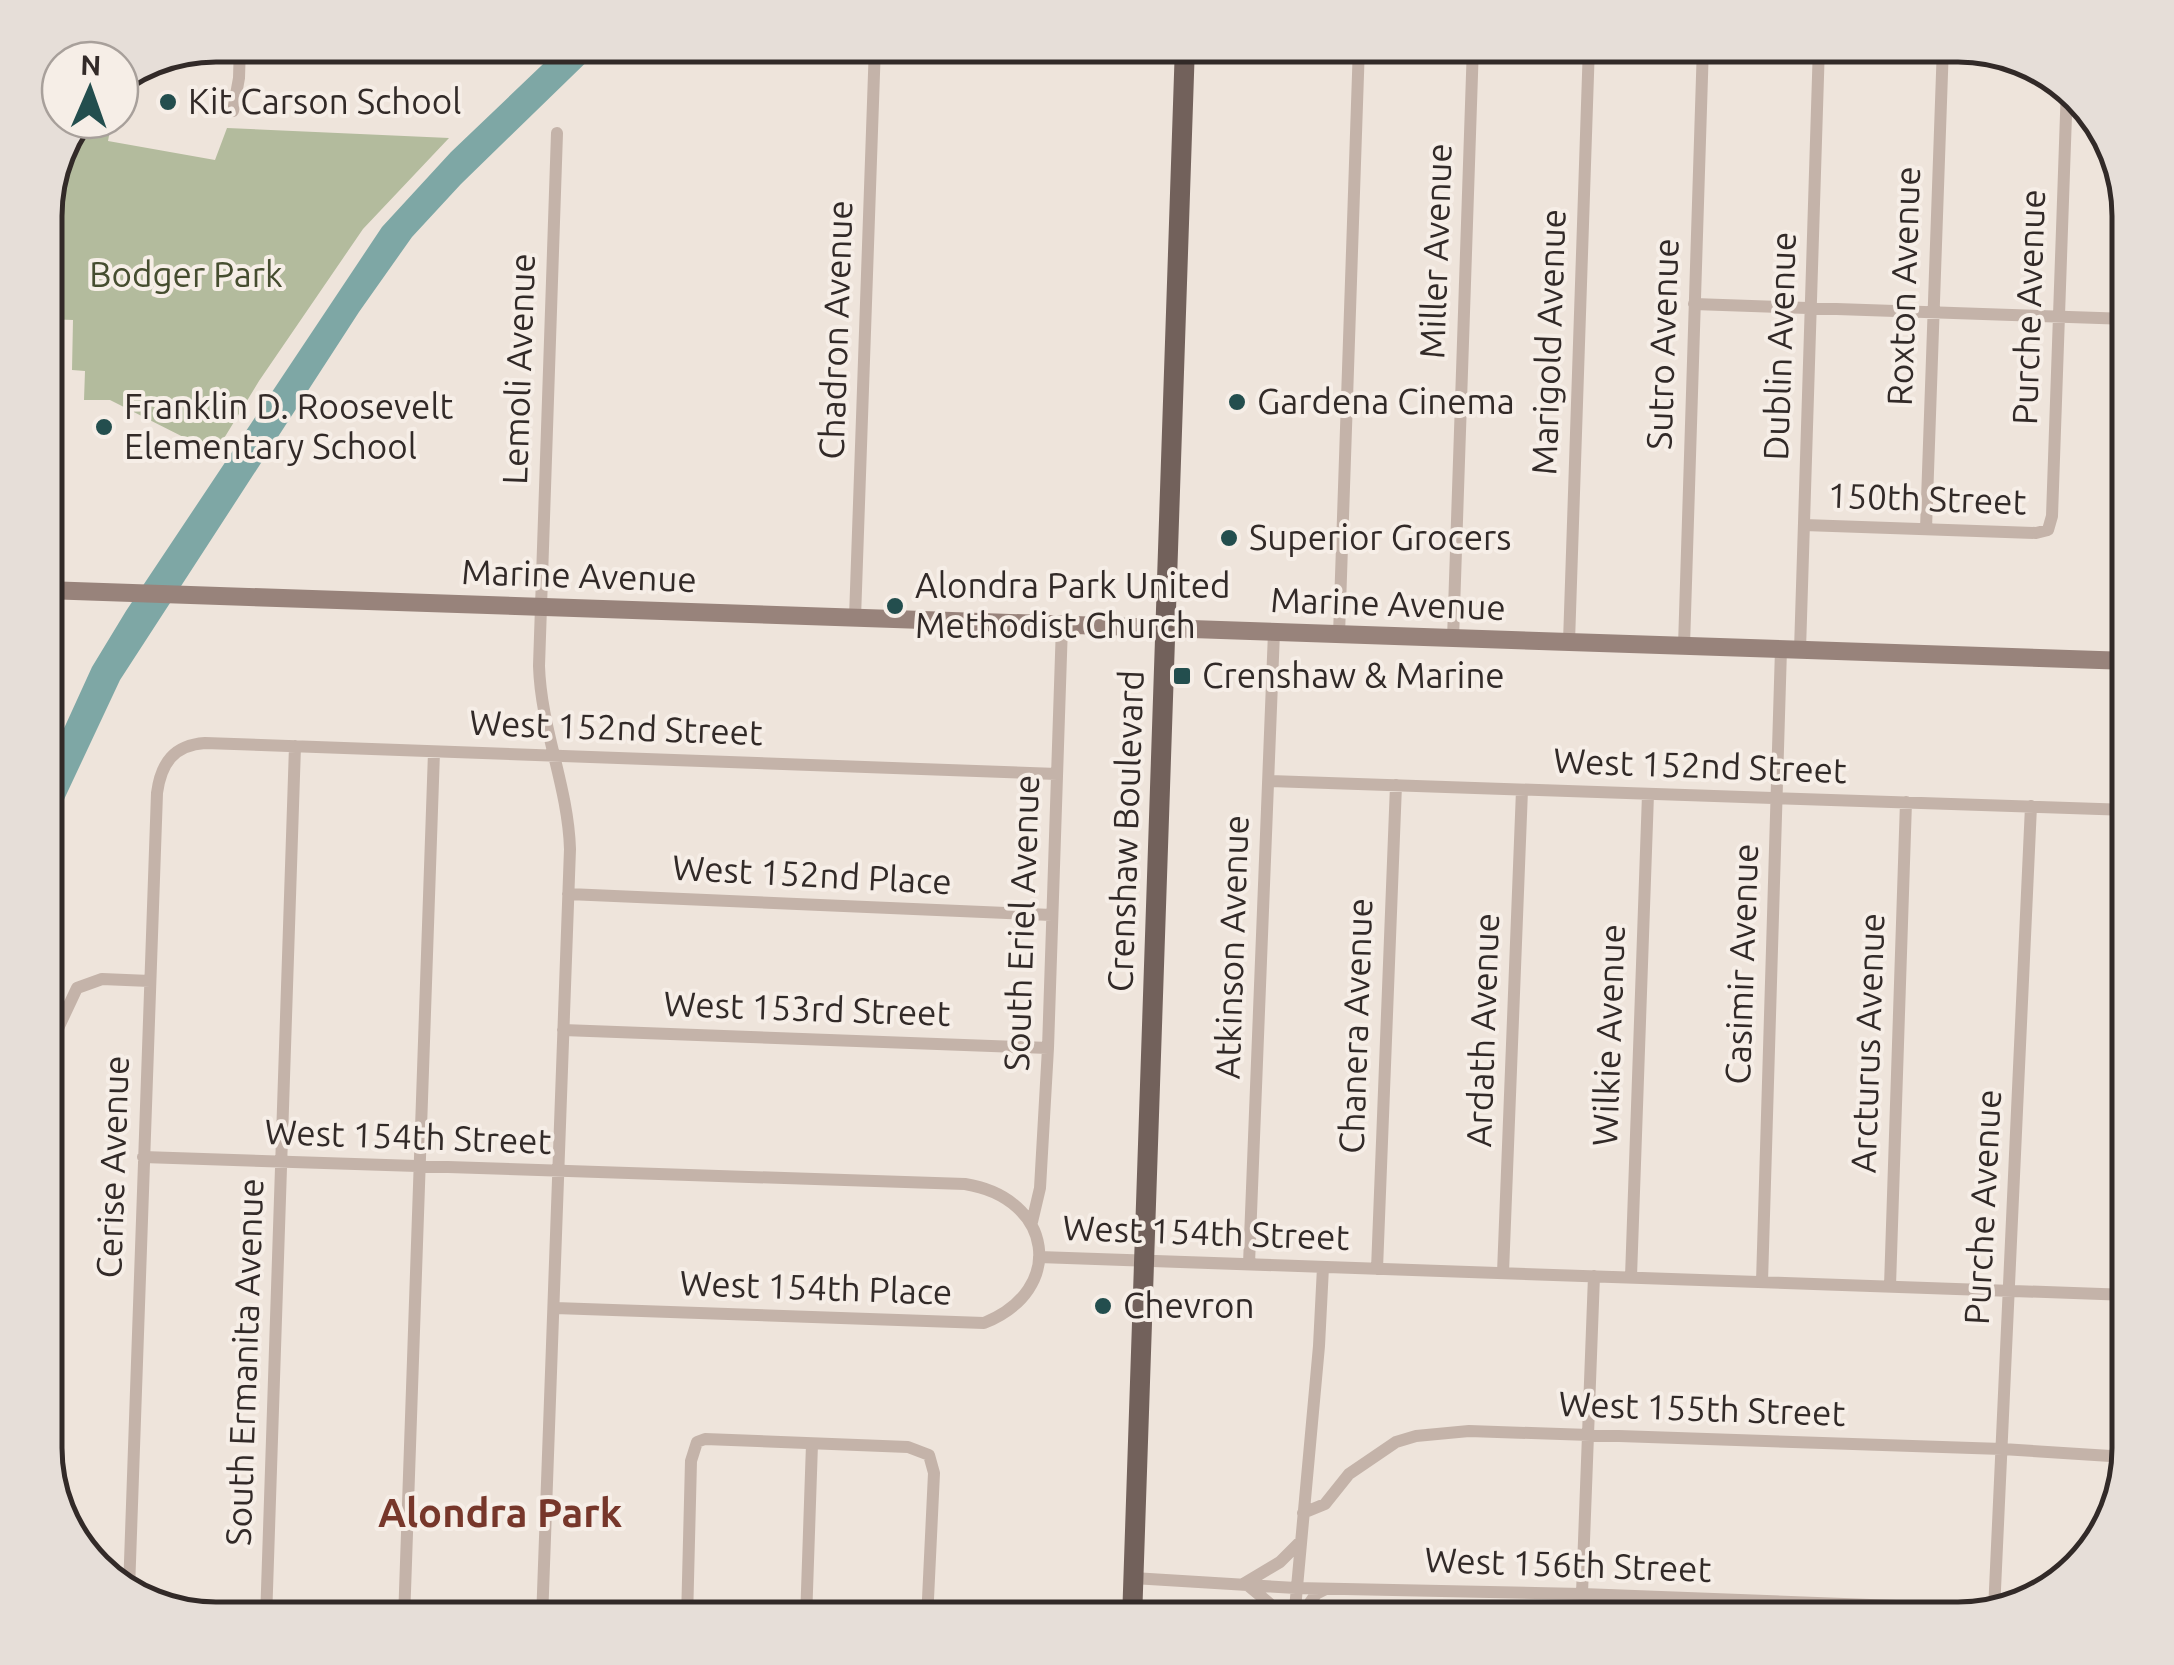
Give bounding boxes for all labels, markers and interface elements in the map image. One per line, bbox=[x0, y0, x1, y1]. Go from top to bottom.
north arrow bbox=[40, 40, 140, 140]
text: N bbox=[80, 49, 102, 80]
place label: Kit Carson School bbox=[188, 81, 461, 121]
marker: Kit Carson School bbox=[157, 91, 179, 113]
street label: Miller Avenue bbox=[1411, 142, 1459, 359]
street label: Roxton Avenue bbox=[1879, 166, 1927, 406]
street label: Purche Avenue bbox=[2004, 189, 2052, 425]
street label: Chadron Avenue bbox=[810, 200, 860, 460]
street label: Marigold Avenue bbox=[1523, 208, 1573, 476]
street label: Dublin Avenue bbox=[1755, 231, 1803, 461]
street label: Sutro Avenue bbox=[1638, 237, 1686, 450]
street label: Lemoli Avenue bbox=[494, 253, 542, 485]
park label: Bodger Park bbox=[89, 254, 283, 294]
place label: Gardena Cinema bbox=[1257, 381, 1515, 421]
place label: Franklin D. Roosevelt Elementary School bbox=[124, 386, 454, 466]
marker: Gardena Cinema bbox=[1226, 391, 1248, 413]
marker: Franklin D. Roosevelt Elementary School bbox=[93, 416, 115, 438]
street label: 150th Street bbox=[1827, 475, 2027, 521]
place label: Superior Grocers bbox=[1249, 517, 1512, 557]
marker: Superior Grocers bbox=[1218, 527, 1240, 549]
street label: Marine Avenue bbox=[461, 551, 697, 599]
place label: Alondra Park United Methodist Church bbox=[915, 565, 1231, 645]
street label: Marine Avenue bbox=[1270, 579, 1506, 627]
marker: Alondra Park United Methodist Church bbox=[884, 595, 906, 617]
place label: Crenshaw & Marine bbox=[1202, 655, 1505, 695]
marker: Crenshaw & Marine bbox=[1171, 665, 1193, 687]
street label: Crenshaw Boulevard bbox=[1099, 669, 1151, 993]
street label: West 152nd Street bbox=[469, 702, 764, 752]
street label: West 152nd Street bbox=[1553, 740, 1848, 790]
street label: South Eriel Avenue bbox=[996, 774, 1046, 1072]
street label: Atkinson Avenue bbox=[1206, 814, 1256, 1080]
street label: Casimir Avenue bbox=[1717, 843, 1765, 1085]
street label: West 152nd Place bbox=[671, 847, 953, 901]
street label: Chanera Avenue bbox=[1331, 897, 1379, 1155]
street label: Ardath Avenue bbox=[1458, 912, 1506, 1148]
street label: Arcturus Avenue bbox=[1842, 912, 1892, 1174]
street label: Wilkie Avenue bbox=[1584, 923, 1632, 1147]
street label: West 153rd Street bbox=[663, 983, 951, 1033]
street label: Cerise Avenue bbox=[88, 1055, 136, 1279]
street label: Purche Avenue bbox=[1956, 1088, 2008, 1326]
street label: West 154th Street bbox=[264, 1111, 552, 1161]
street label: South Ermanita Avenue bbox=[218, 1178, 270, 1546]
street label: West 154th Street bbox=[1062, 1207, 1350, 1257]
street label: West 154th Place bbox=[679, 1262, 953, 1312]
place label: Chevron bbox=[1123, 1285, 1255, 1325]
marker: Chevron bbox=[1092, 1295, 1114, 1317]
street label: West 155th Street bbox=[1558, 1383, 1846, 1433]
district label: Alondra Park bbox=[378, 1490, 622, 1535]
street label: West 156th Street bbox=[1424, 1539, 1712, 1589]

